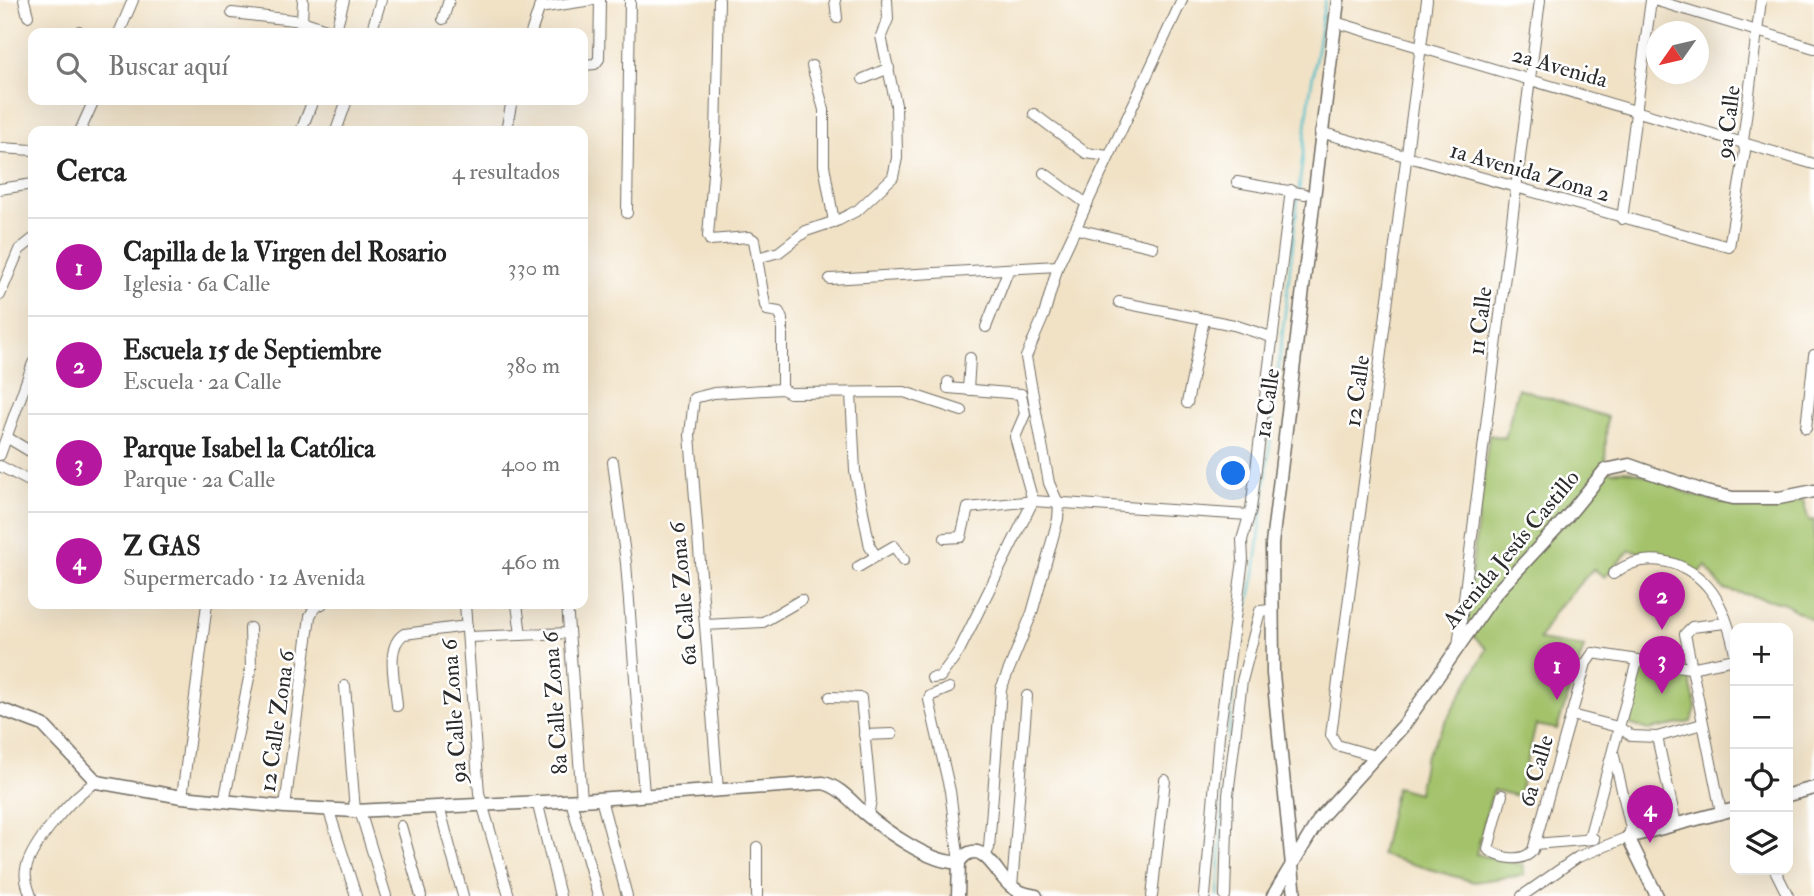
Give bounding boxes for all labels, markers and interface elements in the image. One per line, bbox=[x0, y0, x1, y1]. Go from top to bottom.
north arrow bbox=[1646, 21, 1709, 84]
search box bbox=[28, 28, 588, 105]
street label: 2a Avenida bbox=[1509, 40, 1612, 95]
icon: search bbox=[52, 48, 90, 86]
text: Buscar aquí bbox=[108, 51, 228, 83]
street label: 9a Calle bbox=[1709, 83, 1747, 162]
street label: 1a Avenida Zona 2 bbox=[1446, 135, 1614, 209]
text: Cerca bbox=[56, 153, 126, 190]
text: 4 resultados bbox=[452, 157, 560, 186]
text: Capilla de la Virgen del Rosario bbox=[123, 237, 447, 269]
text: 1 bbox=[75, 253, 83, 282]
text: 330 m bbox=[508, 253, 560, 282]
text: Iglesia · 6a Calle bbox=[123, 269, 270, 298]
street label: 11 Calle bbox=[1461, 285, 1499, 357]
text: Escuela 15 de Septiembre bbox=[123, 335, 381, 367]
text: 2 bbox=[73, 351, 85, 380]
text: 380 m bbox=[506, 351, 560, 380]
street label: 12 Calle bbox=[1338, 353, 1376, 429]
street label: 1a Calle bbox=[1248, 366, 1286, 440]
text: Escuela · 2a Calle bbox=[123, 367, 281, 396]
text: Parque Isabel la Católica bbox=[123, 433, 375, 465]
text: 3 bbox=[75, 449, 83, 478]
text: 400 m bbox=[501, 449, 560, 478]
your location bbox=[1216, 456, 1250, 490]
street label: Avenida Jesús Castillo bbox=[1436, 464, 1586, 635]
text: Parque · 2a Calle bbox=[123, 465, 275, 494]
street label: 6a Calle Zona 6 bbox=[662, 519, 704, 667]
text: Z GAS bbox=[123, 531, 201, 563]
text: 4 bbox=[73, 547, 85, 576]
text: 460 m bbox=[502, 547, 560, 576]
text: Supermercado · 12 Avenida bbox=[123, 563, 365, 592]
pin: 2 bbox=[1639, 572, 1685, 630]
map controls bbox=[1730, 623, 1793, 875]
button: + bbox=[1730, 623, 1793, 686]
street label: 8a Calle Zona 6 bbox=[535, 629, 574, 776]
pin: 3 bbox=[1639, 636, 1685, 694]
street label: 9a Calle Zona 6 bbox=[434, 637, 474, 786]
pin: 1 bbox=[1534, 642, 1580, 700]
street label: 12 Calle Zona 6 bbox=[253, 647, 302, 794]
button: − bbox=[1730, 686, 1793, 749]
street label: 6a Calle bbox=[1512, 731, 1560, 810]
button: locate bbox=[1730, 749, 1793, 812]
pin: 4 bbox=[1627, 785, 1673, 843]
button: layers bbox=[1730, 812, 1793, 875]

